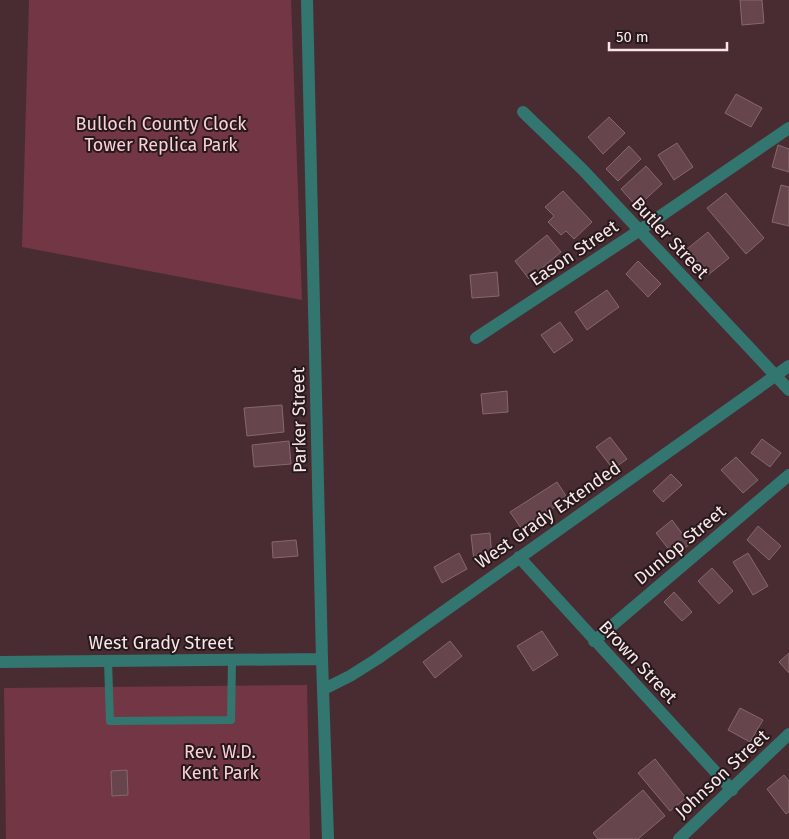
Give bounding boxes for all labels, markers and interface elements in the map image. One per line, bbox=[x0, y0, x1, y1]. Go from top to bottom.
scale bar bbox=[609, 20, 726, 52]
text: 50 m bbox=[616, 28, 649, 46]
park label: Bulloch County Clock Tower Replica Park bbox=[75, 113, 247, 156]
street label: Butler Street bbox=[627, 193, 714, 284]
street label: Eason Street bbox=[526, 215, 623, 291]
street label: Parker Street bbox=[287, 367, 311, 473]
street label: West Grady Extended bbox=[471, 457, 625, 573]
street label: Dunlop Street bbox=[630, 500, 731, 590]
street label: Brown Street bbox=[594, 616, 682, 708]
street label: West Grady Street bbox=[89, 632, 234, 654]
street label: Johnson Street bbox=[671, 725, 774, 823]
park label: Rev. W.D. Kent Park bbox=[181, 741, 259, 784]

